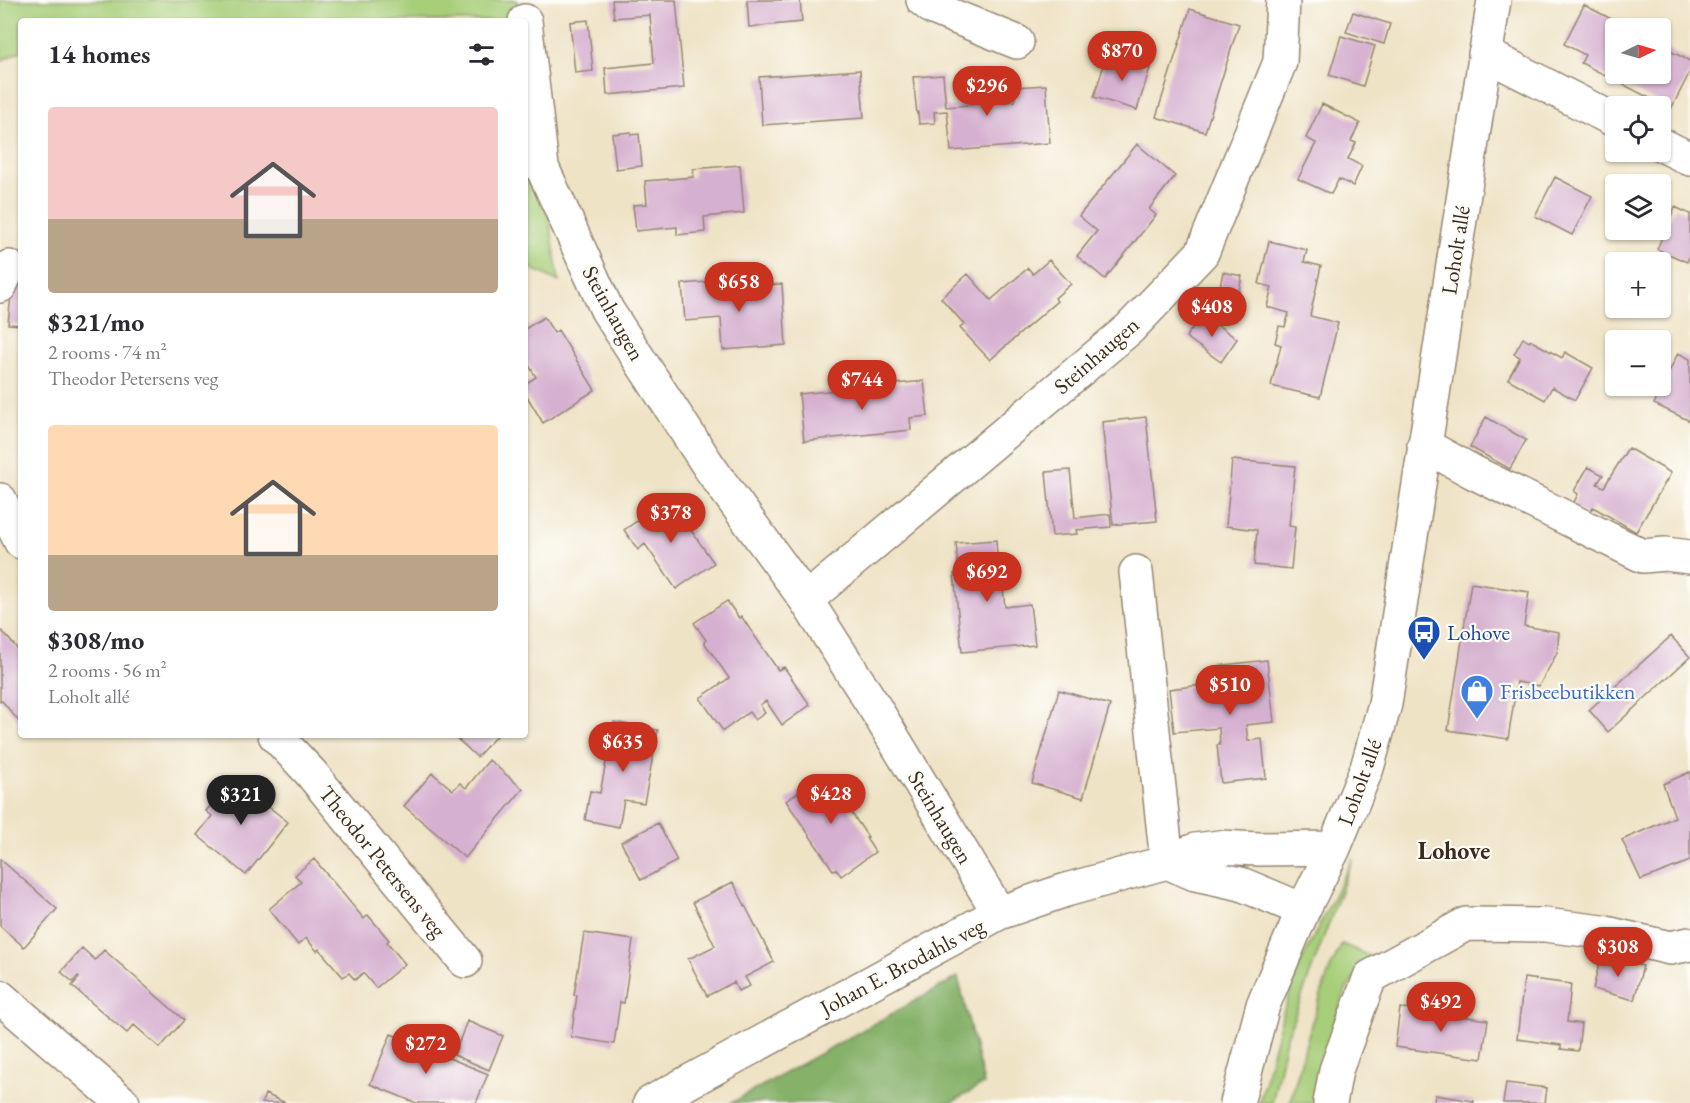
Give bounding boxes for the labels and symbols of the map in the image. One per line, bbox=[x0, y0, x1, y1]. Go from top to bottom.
north arrow bbox=[1605, 18, 1671, 84]
pin: $870 bbox=[1086, 31, 1158, 82]
pin: $296 bbox=[951, 66, 1023, 117]
street label: Loholt allé bbox=[1434, 203, 1477, 297]
street label: Steinhaugen bbox=[576, 261, 652, 366]
pin: $658 bbox=[703, 262, 775, 313]
pin: $408 bbox=[1176, 287, 1248, 338]
street label: Steinhaugen bbox=[1047, 310, 1145, 401]
pin: $744 bbox=[826, 360, 898, 411]
pin: $378 bbox=[635, 493, 707, 544]
pin: $692 bbox=[951, 552, 1023, 603]
bus stop icon: Lohove bbox=[1406, 614, 1442, 661]
place label: Lohove bbox=[1447, 618, 1510, 647]
pin: $510 bbox=[1194, 665, 1266, 716]
shop icon: Frisbeebutikken bbox=[1459, 673, 1495, 720]
place label: Frisbeebutikken bbox=[1500, 677, 1636, 706]
pin: $635 bbox=[587, 722, 659, 773]
street label: Loholt allé bbox=[1330, 735, 1389, 829]
street label: Steinhaugen bbox=[901, 765, 980, 870]
pin: $428 bbox=[795, 774, 867, 825]
pin: $321 bbox=[205, 775, 277, 826]
street label: Theodor Petersens veg bbox=[312, 779, 453, 944]
district label: Lohove bbox=[1418, 835, 1490, 866]
street label: Johan E. Brodahls veg bbox=[813, 911, 990, 1023]
pin: $308 bbox=[1582, 927, 1654, 978]
pin: $492 bbox=[1405, 982, 1477, 1033]
pin: $272 bbox=[390, 1024, 462, 1075]

